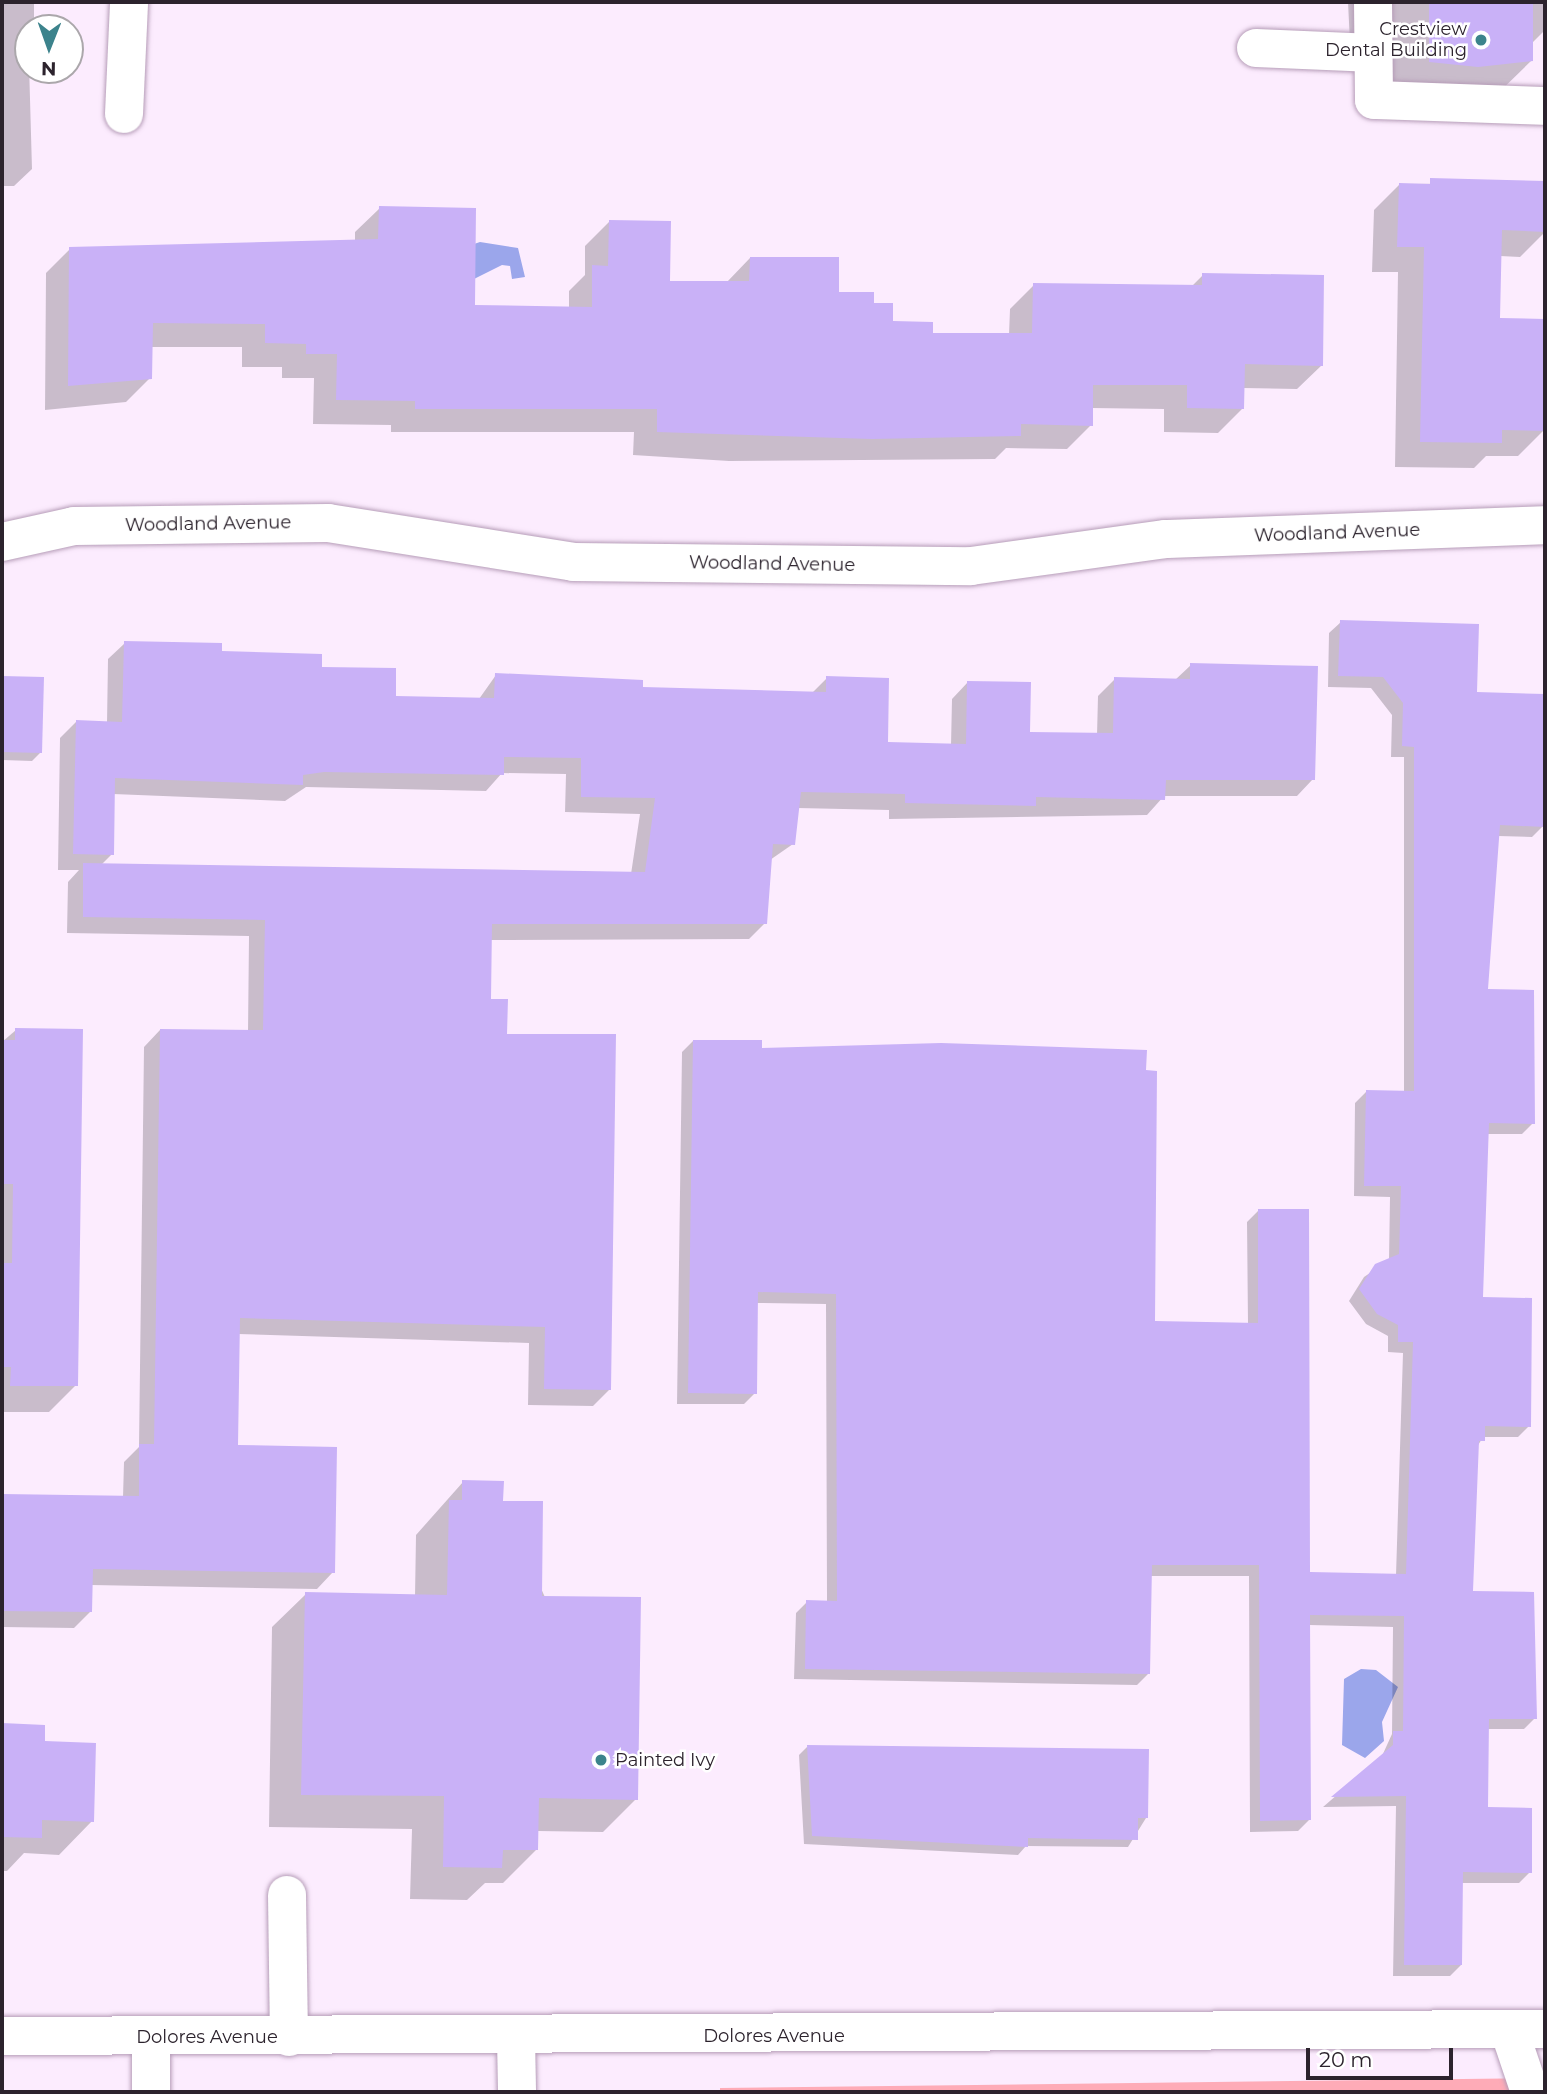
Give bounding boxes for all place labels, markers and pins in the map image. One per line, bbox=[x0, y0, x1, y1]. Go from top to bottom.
place label: Crestview Dental Building bbox=[1325, 19, 1467, 61]
marker: Crestview Dental Building bbox=[1473, 32, 1489, 48]
place label: Painted Ivy bbox=[615, 1749, 715, 1771]
marker: Painted Ivy bbox=[593, 1752, 609, 1768]

